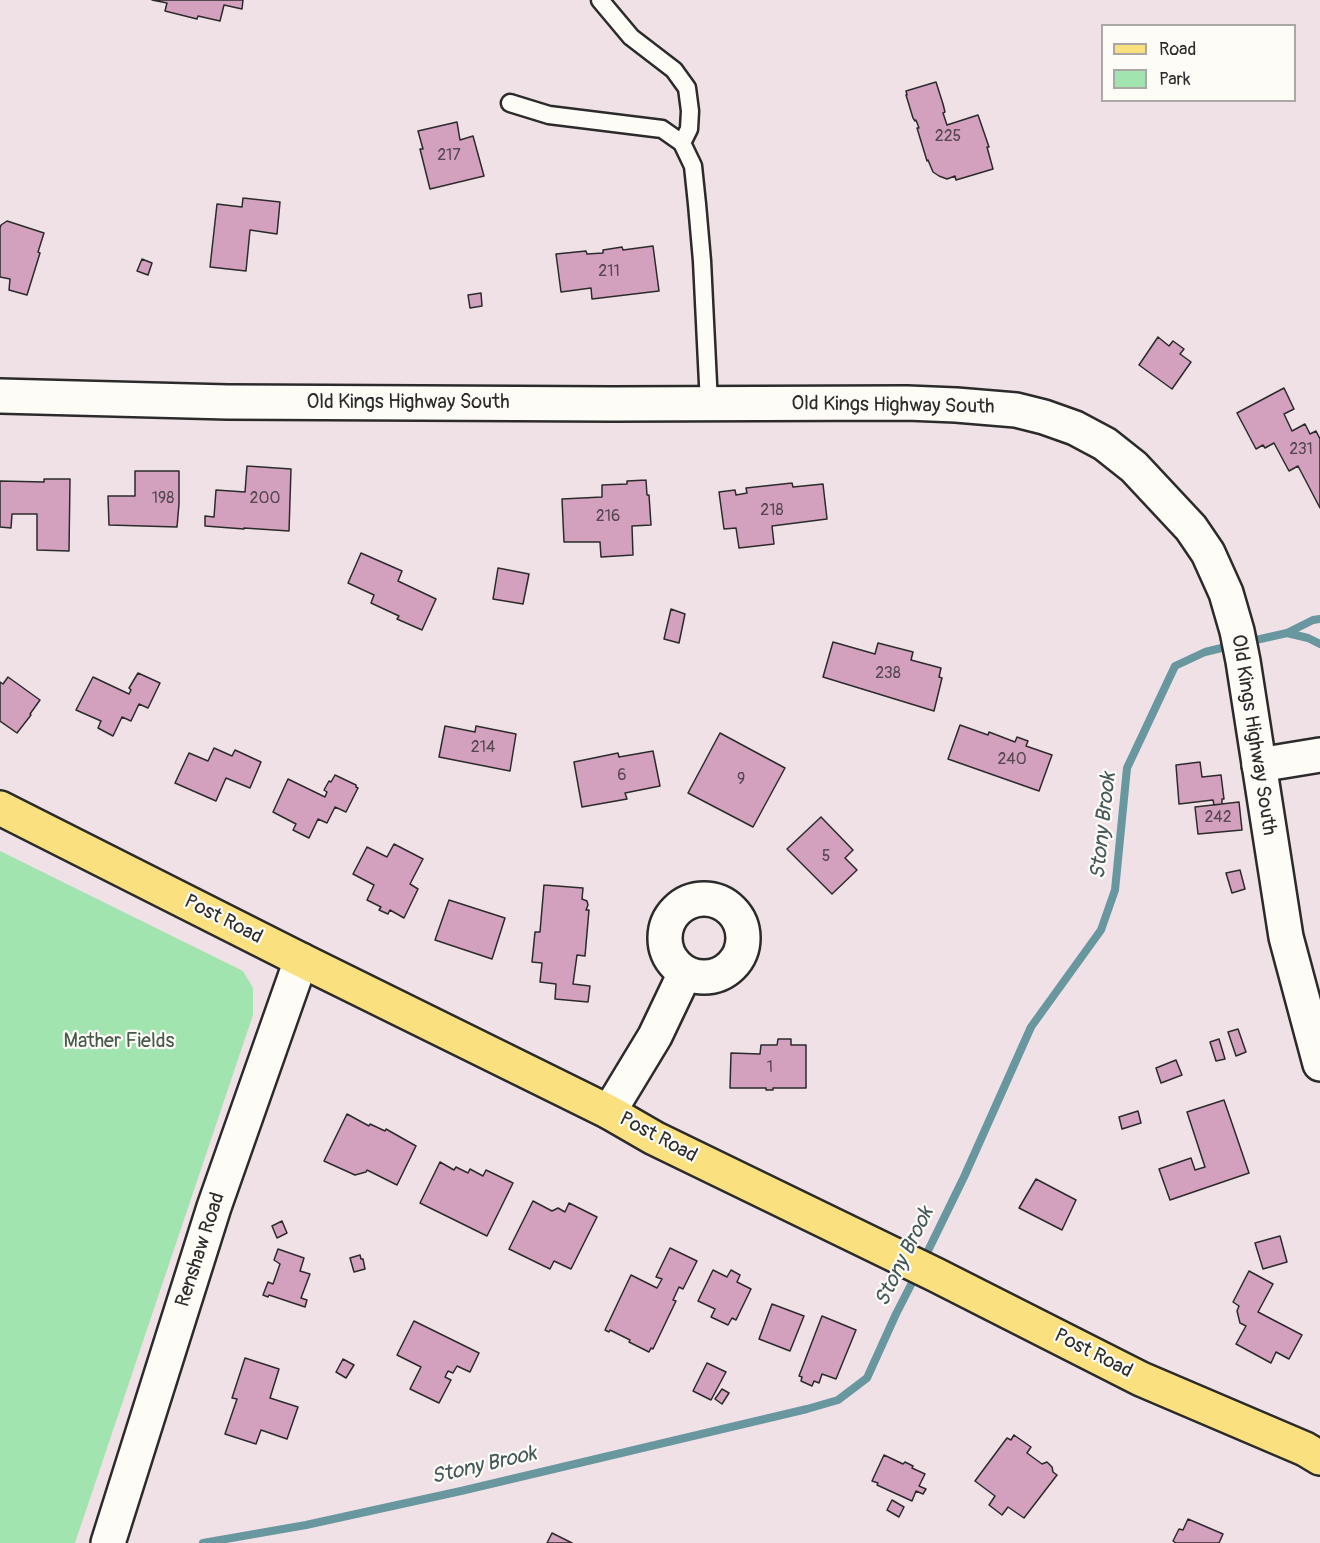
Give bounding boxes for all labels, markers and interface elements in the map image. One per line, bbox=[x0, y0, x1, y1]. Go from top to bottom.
legend bbox=[1101, 24, 1296, 102]
text: Road bbox=[1159, 38, 1196, 61]
text: Park bbox=[1159, 68, 1191, 91]
house number: 225 bbox=[935, 127, 961, 147]
house number: 217 bbox=[437, 146, 461, 166]
house number: 211 bbox=[598, 262, 620, 282]
street label: Old Kings Highway South bbox=[306, 391, 510, 415]
street label: Old Kings Highway South bbox=[791, 392, 995, 420]
house number: 231 bbox=[1289, 440, 1313, 460]
house number: 198 bbox=[152, 489, 174, 509]
house number: 200 bbox=[250, 489, 280, 509]
house number: 218 bbox=[760, 501, 784, 521]
house number: 216 bbox=[596, 507, 620, 527]
street label: Old Kings Highway South bbox=[1225, 633, 1281, 837]
house number: 238 bbox=[875, 664, 901, 684]
house number: 214 bbox=[471, 738, 495, 758]
house number: 240 bbox=[997, 750, 1027, 770]
house number: 6 bbox=[617, 766, 627, 786]
house number: 9 bbox=[737, 770, 745, 790]
water label: Stony Brook bbox=[1086, 771, 1122, 881]
house number: 242 bbox=[1204, 808, 1232, 828]
house number: 5 bbox=[822, 847, 830, 867]
street label: Post Road bbox=[180, 890, 266, 950]
park label: Mather Fields bbox=[64, 1030, 174, 1054]
house number: 1 bbox=[767, 1058, 773, 1078]
street label: Post Road bbox=[615, 1108, 701, 1168]
street label: Renshaw Road bbox=[171, 1190, 231, 1310]
water label: Stony Brook bbox=[870, 1203, 940, 1311]
street label: Post Road bbox=[1050, 1324, 1136, 1384]
water label: Stony Brook bbox=[429, 1442, 539, 1490]

